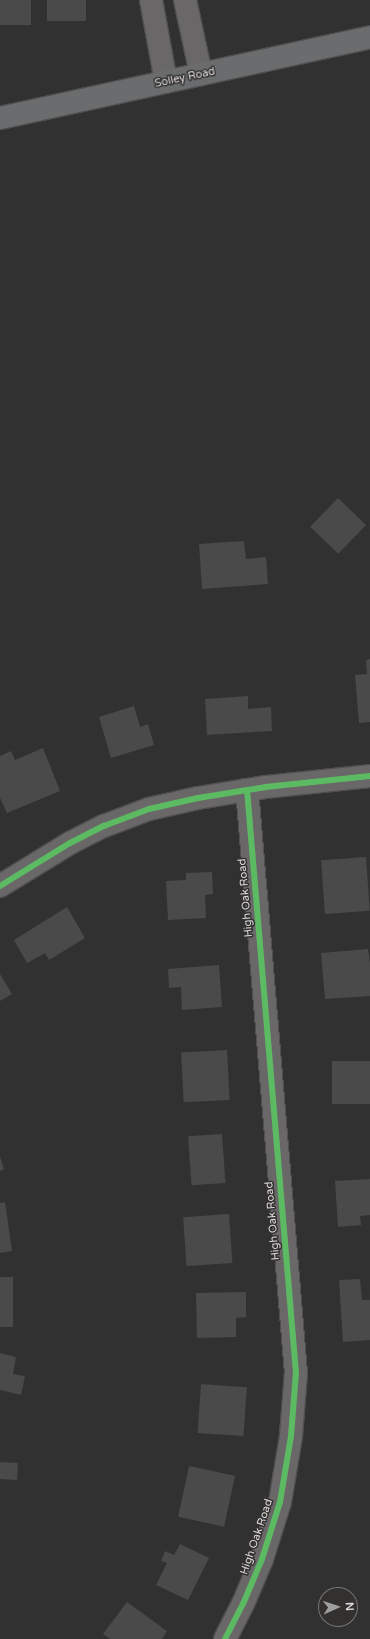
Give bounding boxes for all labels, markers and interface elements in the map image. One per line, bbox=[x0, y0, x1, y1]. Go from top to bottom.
street label: Solley Road bbox=[154, 65, 216, 91]
street label: High Oak Road bbox=[236, 858, 256, 938]
street label: High Oak Road bbox=[263, 1181, 283, 1261]
street label: High Oak Road bbox=[238, 1498, 276, 1576]
north arrow bbox=[318, 1587, 358, 1627]
text: N bbox=[343, 1602, 356, 1611]

